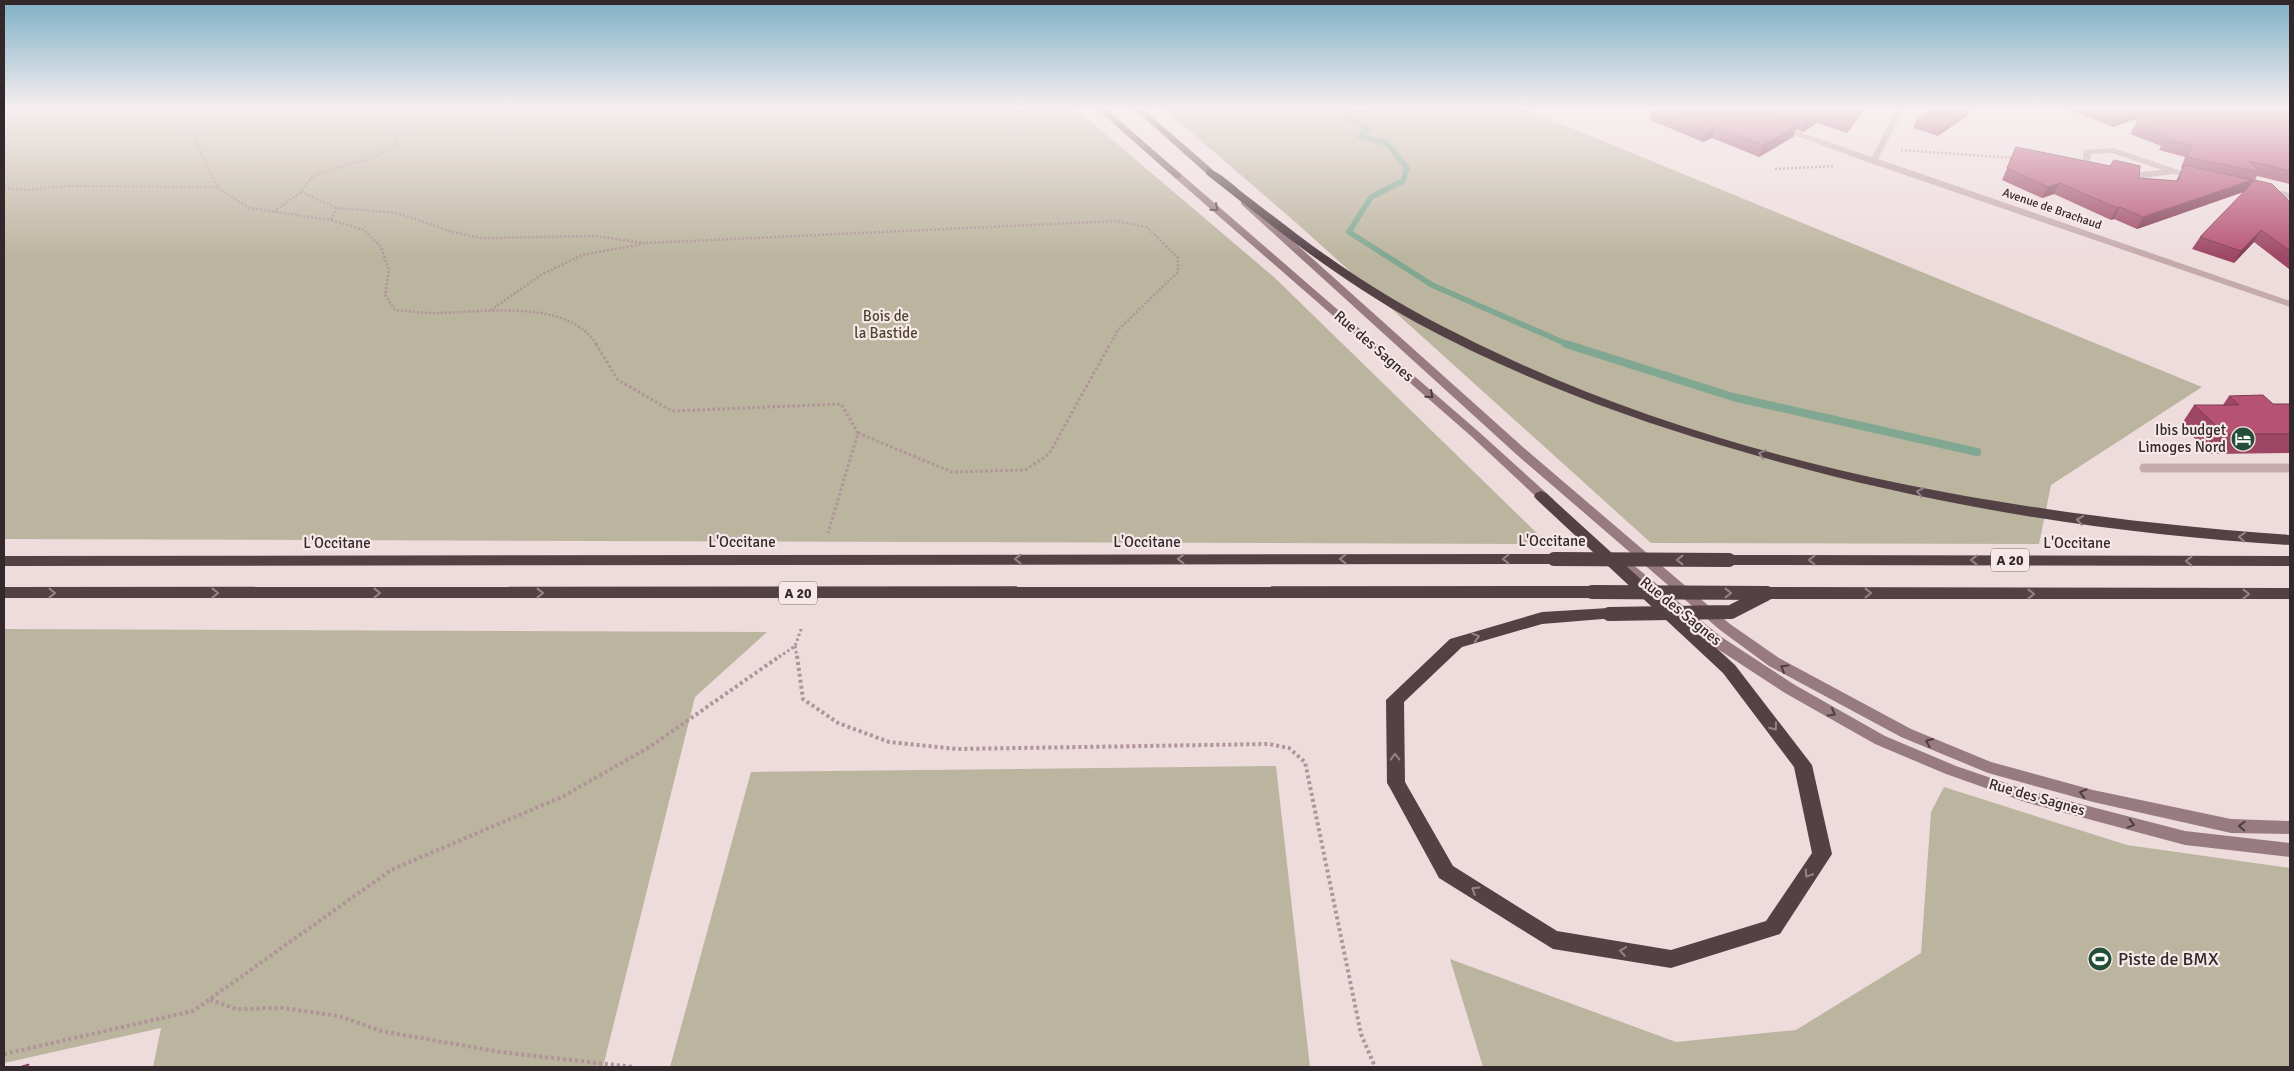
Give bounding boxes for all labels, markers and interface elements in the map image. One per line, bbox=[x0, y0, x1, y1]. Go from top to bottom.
street label: Avenue de Brachaud bbox=[2000, 185, 2104, 233]
one-way arrow bbox=[1209, 202, 1218, 211]
park label: Bois de la Bastide bbox=[854, 307, 918, 342]
street label: Rue des Sagnes bbox=[1331, 307, 1418, 386]
one-way arrow bbox=[1424, 389, 1433, 398]
place label: Ibis budget Limoges Nord bbox=[2138, 421, 2226, 456]
hotel icon: Ibis budget Limoges Nord bbox=[2230, 426, 2256, 452]
one-way arrow bbox=[1758, 450, 1767, 460]
one-way arrow bbox=[1916, 487, 1924, 498]
one-way arrow bbox=[2076, 515, 2084, 525]
street label: L'Occitane bbox=[1518, 532, 1586, 550]
one-way arrow bbox=[2237, 532, 2245, 543]
street label: L'Occitane bbox=[708, 533, 776, 551]
street label: L'Occitane bbox=[1113, 533, 1181, 551]
street label: L'Occitane bbox=[303, 534, 371, 552]
street label: L'Occitane bbox=[2043, 534, 2111, 552]
road number: A 20 bbox=[1991, 548, 2029, 572]
one-way arrow bbox=[1014, 554, 1022, 564]
one-way arrow bbox=[1176, 554, 1184, 564]
one-way arrow bbox=[1339, 554, 1346, 564]
one-way arrow bbox=[1501, 554, 1509, 564]
one-way arrow bbox=[1676, 555, 1684, 565]
one-way arrow bbox=[1807, 555, 1815, 565]
one-way arrow bbox=[1970, 555, 1978, 565]
one-way arrow bbox=[2185, 556, 2192, 566]
street label: Rue des Sagnes bbox=[1637, 573, 1725, 649]
road number: A 20 bbox=[779, 582, 817, 604]
one-way arrow bbox=[49, 588, 57, 598]
one-way arrow bbox=[212, 588, 219, 598]
one-way arrow bbox=[374, 588, 382, 598]
one-way arrow bbox=[536, 588, 544, 598]
one-way arrow bbox=[1725, 588, 1733, 598]
one-way arrow bbox=[1864, 588, 1872, 598]
one-way arrow bbox=[2027, 589, 2035, 599]
one-way arrow bbox=[2242, 589, 2250, 599]
one-way arrow bbox=[1472, 632, 1480, 642]
one-way arrow bbox=[1780, 664, 1789, 674]
one-way arrow bbox=[1827, 706, 1836, 716]
one-way arrow bbox=[1768, 721, 1776, 730]
one-way arrow bbox=[1925, 738, 1934, 748]
one-way arrow bbox=[1390, 753, 1401, 761]
street label: Rue des Sagnes bbox=[1987, 775, 2087, 819]
one-way arrow bbox=[2079, 789, 2087, 799]
one-way arrow bbox=[2126, 818, 2134, 828]
one-way arrow bbox=[2237, 821, 2245, 831]
one-way arrow bbox=[1805, 868, 1815, 877]
one-way arrow bbox=[1472, 887, 1481, 897]
one-way arrow bbox=[1618, 946, 1626, 957]
sports icon: Piste de BMX bbox=[2087, 946, 2113, 972]
place label: Piste de BMX bbox=[2118, 948, 2219, 970]

